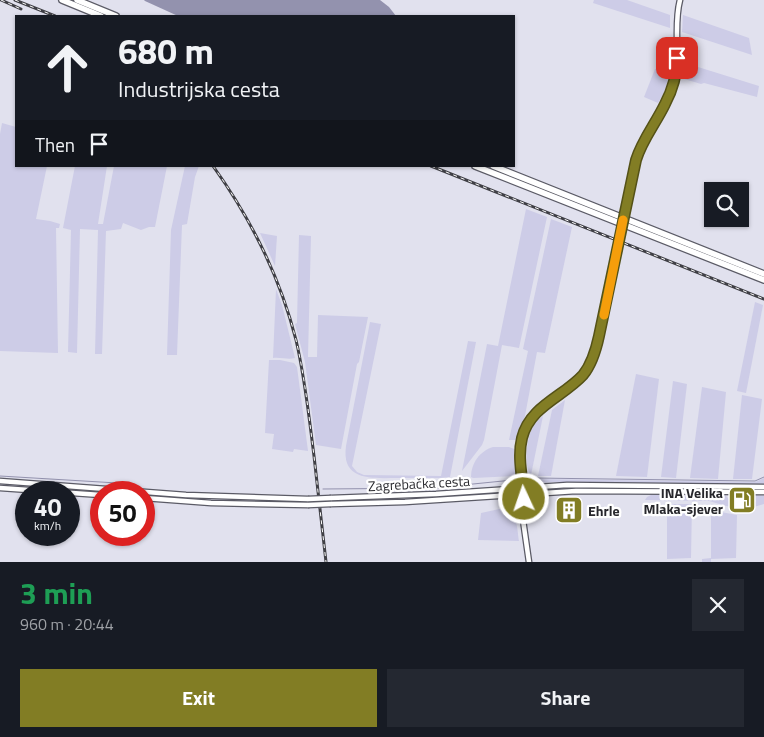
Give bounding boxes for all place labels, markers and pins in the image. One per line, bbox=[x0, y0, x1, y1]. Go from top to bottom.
pin bbox=[656, 37, 698, 79]
place label: INA Velika Mlaka-sjever bbox=[643, 482, 723, 519]
fuel station icon: INA Velika Mlaka-sjever bbox=[727, 485, 757, 515]
building icon: Ehrle bbox=[554, 495, 584, 525]
place label: Ehrle bbox=[588, 500, 620, 521]

